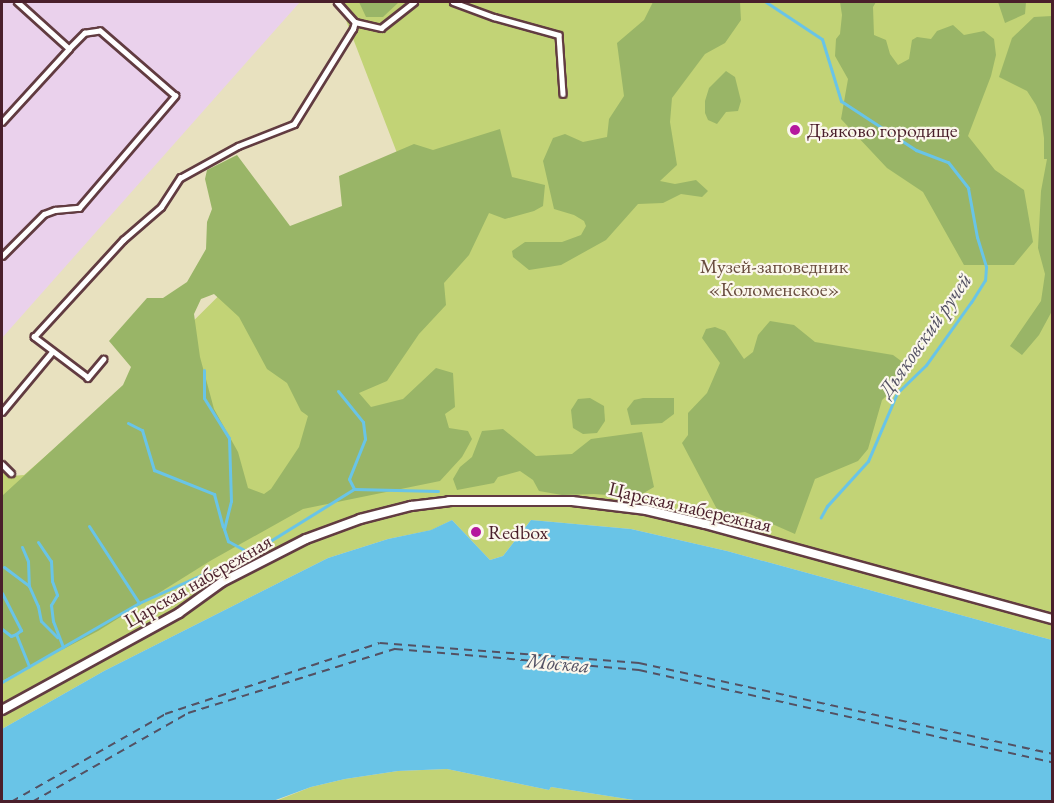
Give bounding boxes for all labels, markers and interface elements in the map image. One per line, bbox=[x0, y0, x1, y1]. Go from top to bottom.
place label: Дьяково городище bbox=[807, 118, 958, 142]
marker: Дьяково городище bbox=[788, 123, 802, 137]
park label: Музей-заповедник «Коломенское» bbox=[700, 254, 848, 301]
water label: Дьяковский ручей bbox=[873, 268, 977, 402]
street label: Царская набережная bbox=[606, 477, 774, 537]
place label: Redbox bbox=[488, 520, 548, 544]
marker: Redbox bbox=[469, 525, 483, 539]
street label: Царская набережная bbox=[120, 529, 276, 633]
water label: Москва bbox=[525, 648, 591, 678]

